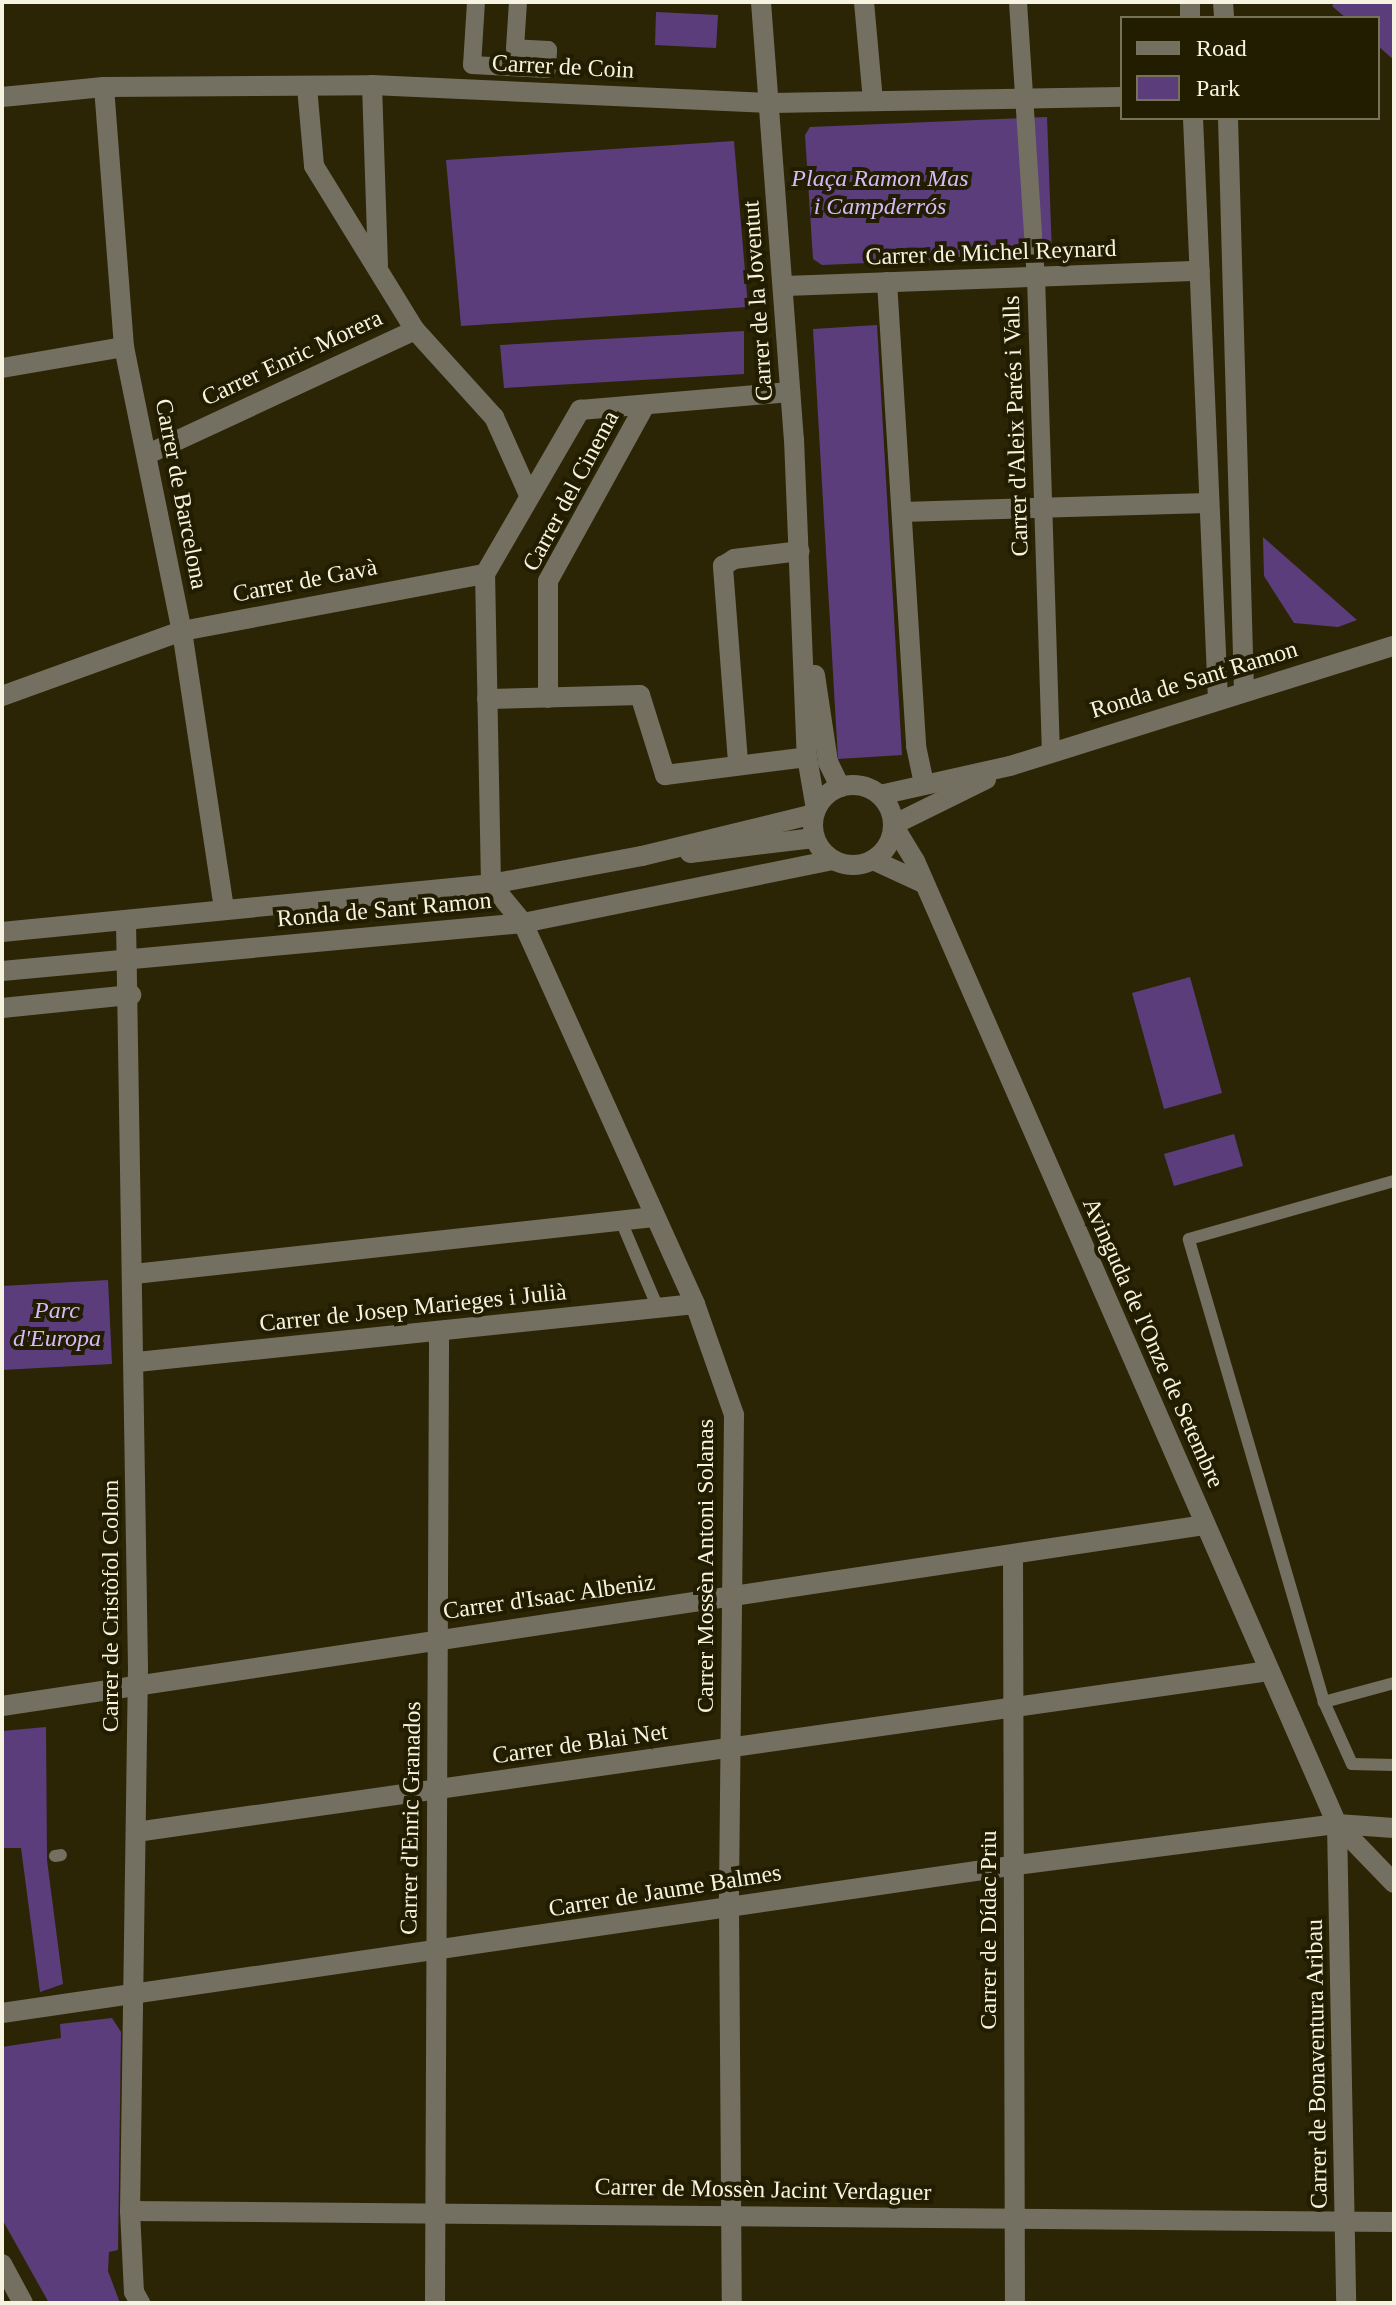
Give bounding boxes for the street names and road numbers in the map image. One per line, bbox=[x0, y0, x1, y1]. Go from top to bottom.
street label: Carrer de Coin bbox=[491, 49, 635, 85]
street label: Carrer de la Joventut bbox=[737, 200, 779, 402]
street label: Carrer de Michel Reynard bbox=[865, 234, 1117, 272]
street label: Carrer d'Aleix Parés i Valls bbox=[997, 295, 1035, 557]
street label: Carrer Enric Morera bbox=[197, 304, 387, 412]
street label: Carrer de Barcelona bbox=[148, 396, 214, 592]
street label: Carrer del Cinema bbox=[517, 406, 625, 576]
street label: Carrer de Gavà bbox=[230, 553, 380, 609]
street label: Ronda de Sant Ramon bbox=[1087, 635, 1301, 725]
street label: Ronda de Sant Ramon bbox=[276, 886, 492, 934]
street label: Avinguda de l'Onze de Setembre bbox=[1076, 1194, 1230, 1492]
street label: Carrer de Josep Marieges i Julià bbox=[258, 1278, 568, 1338]
street label: Carrer Mossèn Antoni Solanas bbox=[692, 1418, 720, 1714]
street label: Carrer de Cristòfol Colom bbox=[97, 1480, 125, 1732]
street label: Carrer d'Isaac Albeniz bbox=[441, 1568, 657, 1626]
street label: Carrer d'Enric Granados bbox=[395, 1701, 427, 1935]
street label: Carrer de Blai Net bbox=[491, 1717, 669, 1771]
street label: Carrer de Dídac Priu bbox=[975, 1830, 1003, 2030]
street label: Carrer de Jaume Balmes bbox=[547, 1858, 783, 1924]
street label: Carrer de Bonaventura Aribau bbox=[1300, 1918, 1334, 2210]
street label: Carrer de Mossèn Jacint Verdaguer bbox=[594, 2173, 932, 2207]

